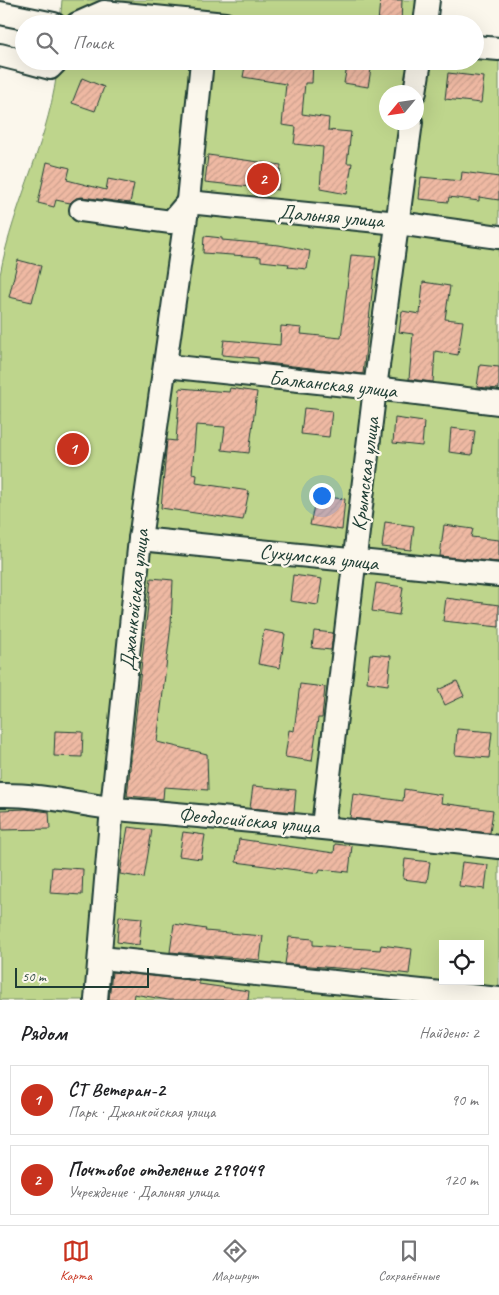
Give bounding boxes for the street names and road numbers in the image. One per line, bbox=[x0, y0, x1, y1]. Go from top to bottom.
street label: Дальняя улица bbox=[277, 198, 387, 234]
street label: Балканская улица bbox=[268, 364, 400, 404]
street label: Крымская улица bbox=[345, 414, 385, 532]
street label: Джанкойская улица bbox=[114, 526, 155, 672]
street label: Сухумская улица bbox=[258, 538, 382, 576]
street label: Феодосийская улица bbox=[177, 801, 322, 839]

